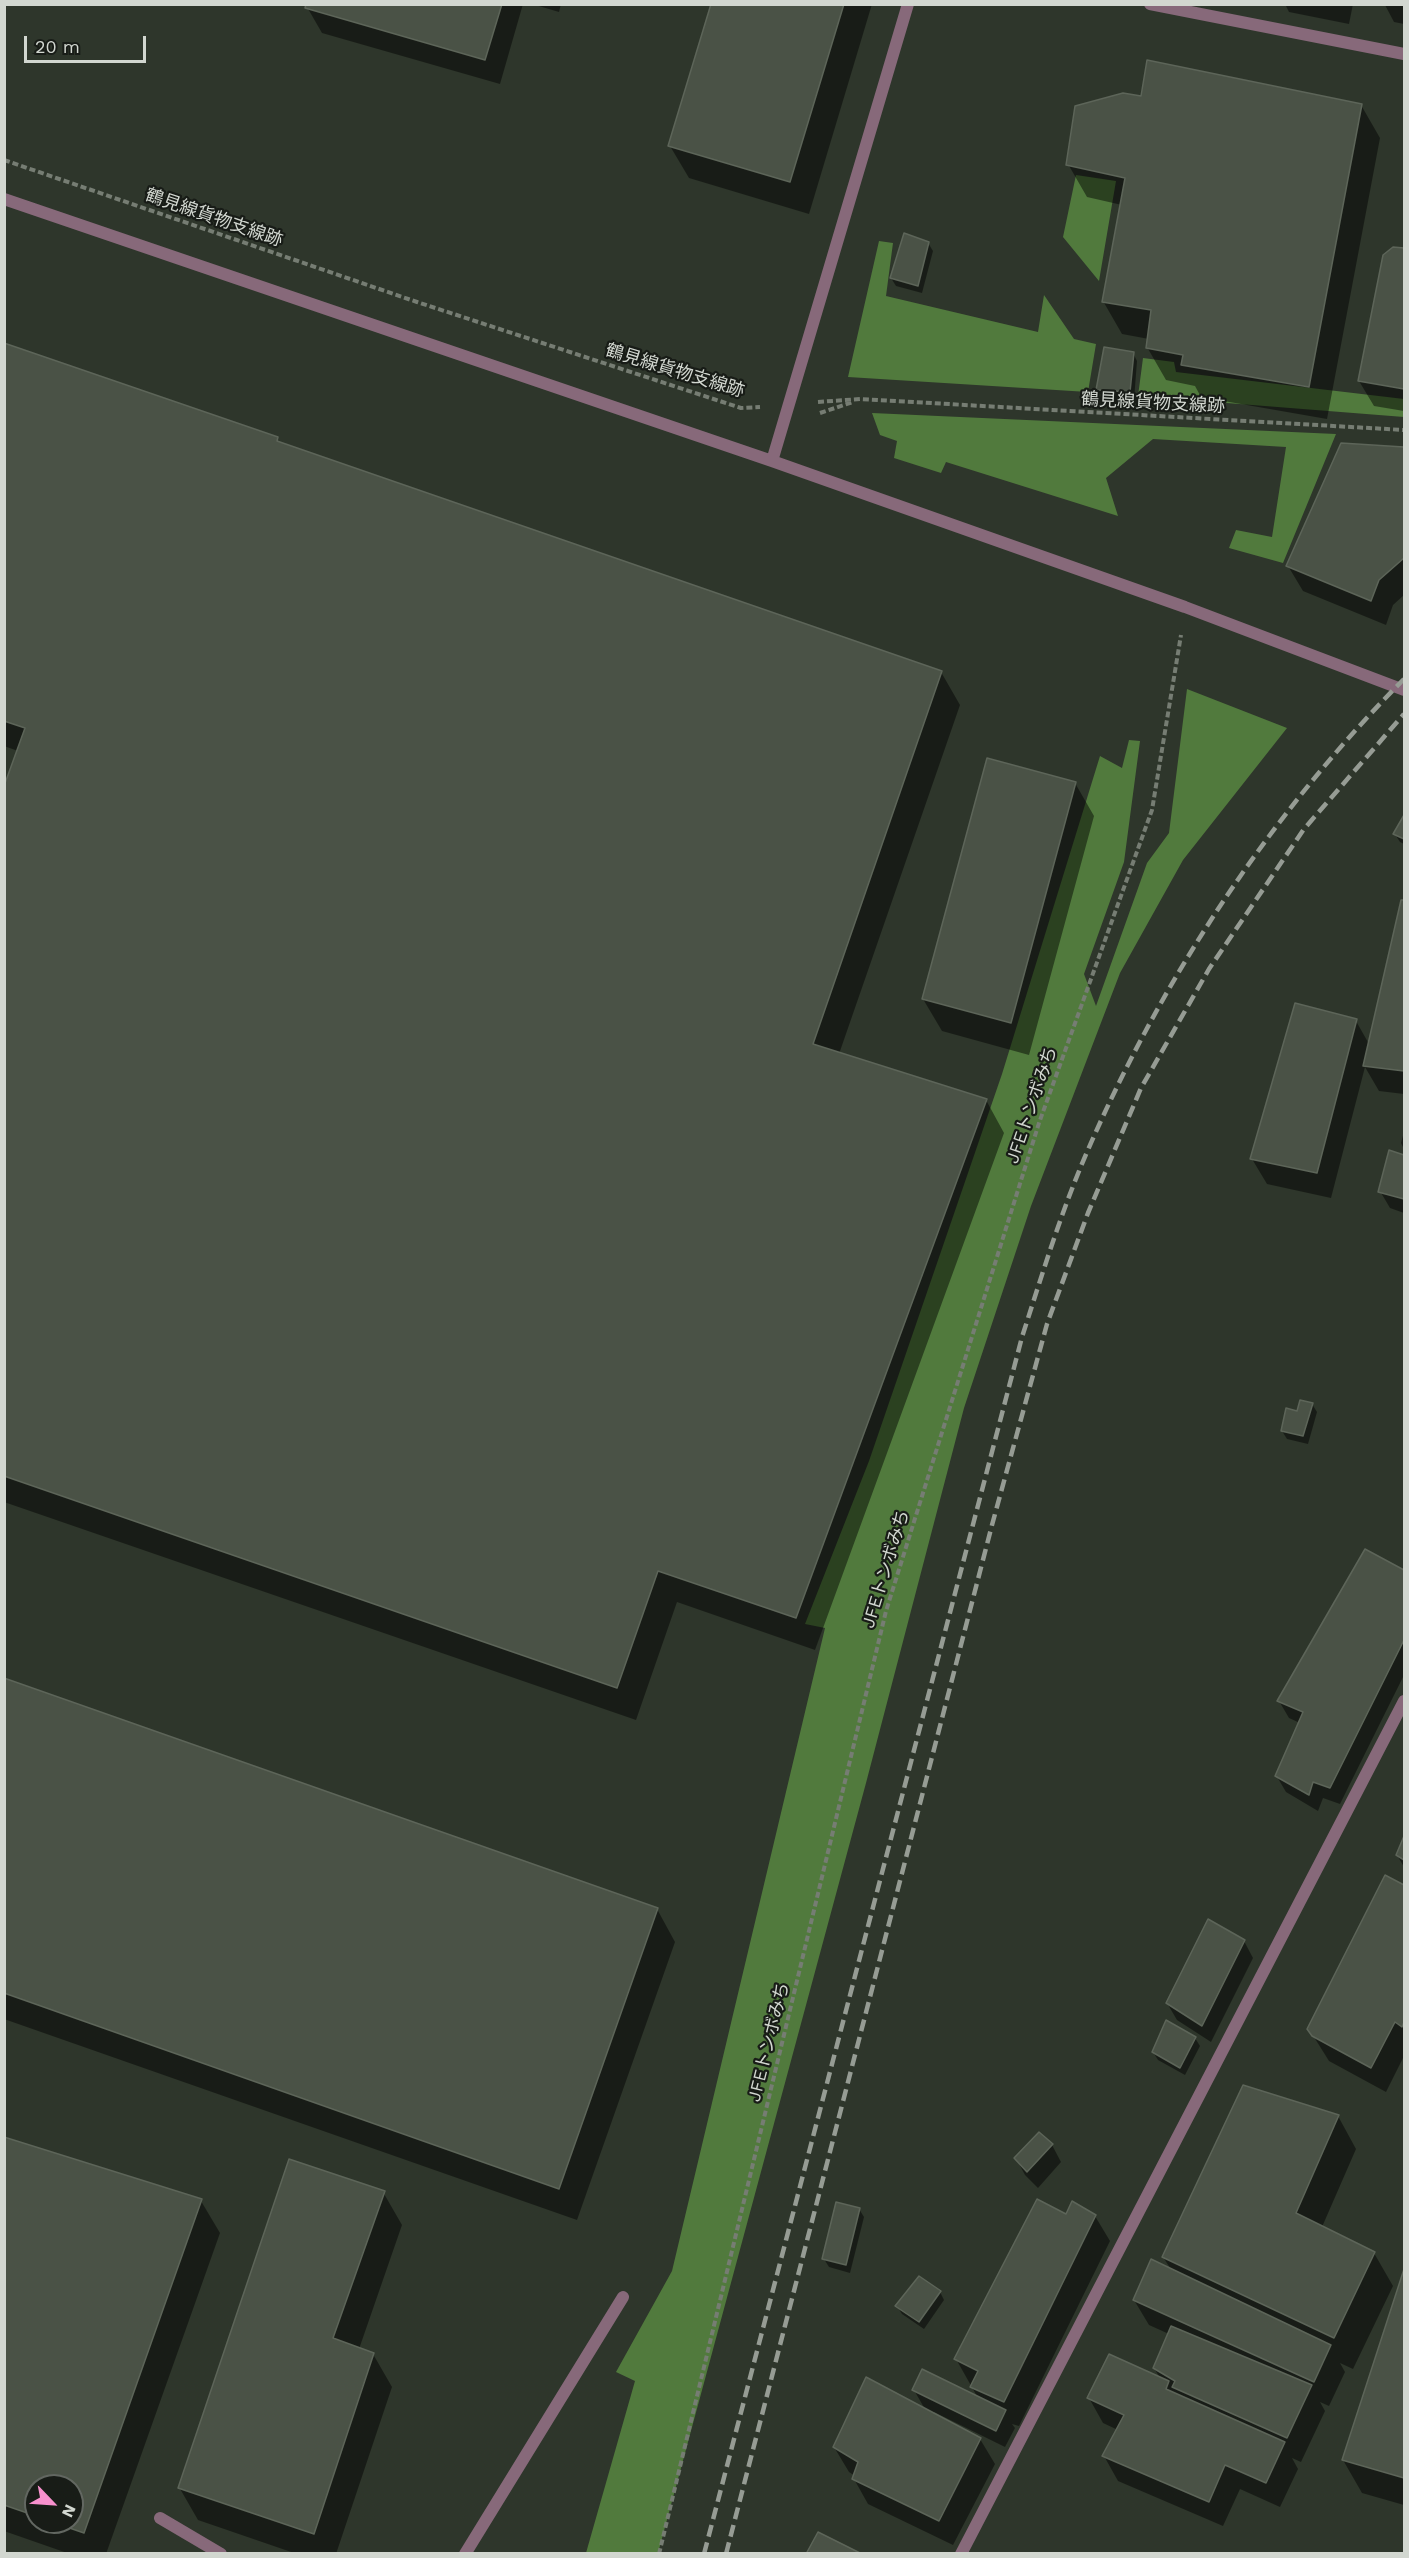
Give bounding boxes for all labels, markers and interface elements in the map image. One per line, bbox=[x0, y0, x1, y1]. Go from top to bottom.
scale bar bbox=[27, 24, 148, 62]
text: 20 m bbox=[35, 36, 80, 57]
street label: 鶴見線貨物支線跡 bbox=[142, 184, 286, 252]
street label: 鶴見線貨物支線跡 bbox=[603, 340, 747, 402]
street label: 鶴見線貨物支線跡 bbox=[1081, 388, 1225, 418]
street label: JFEトンボみち bbox=[1002, 1043, 1062, 1167]
street label: JFEトンボみち bbox=[858, 1507, 914, 1631]
street label: JFEトンボみち bbox=[744, 1980, 794, 2104]
north arrow bbox=[24, 2474, 84, 2534]
text: N bbox=[58, 2502, 80, 2520]

